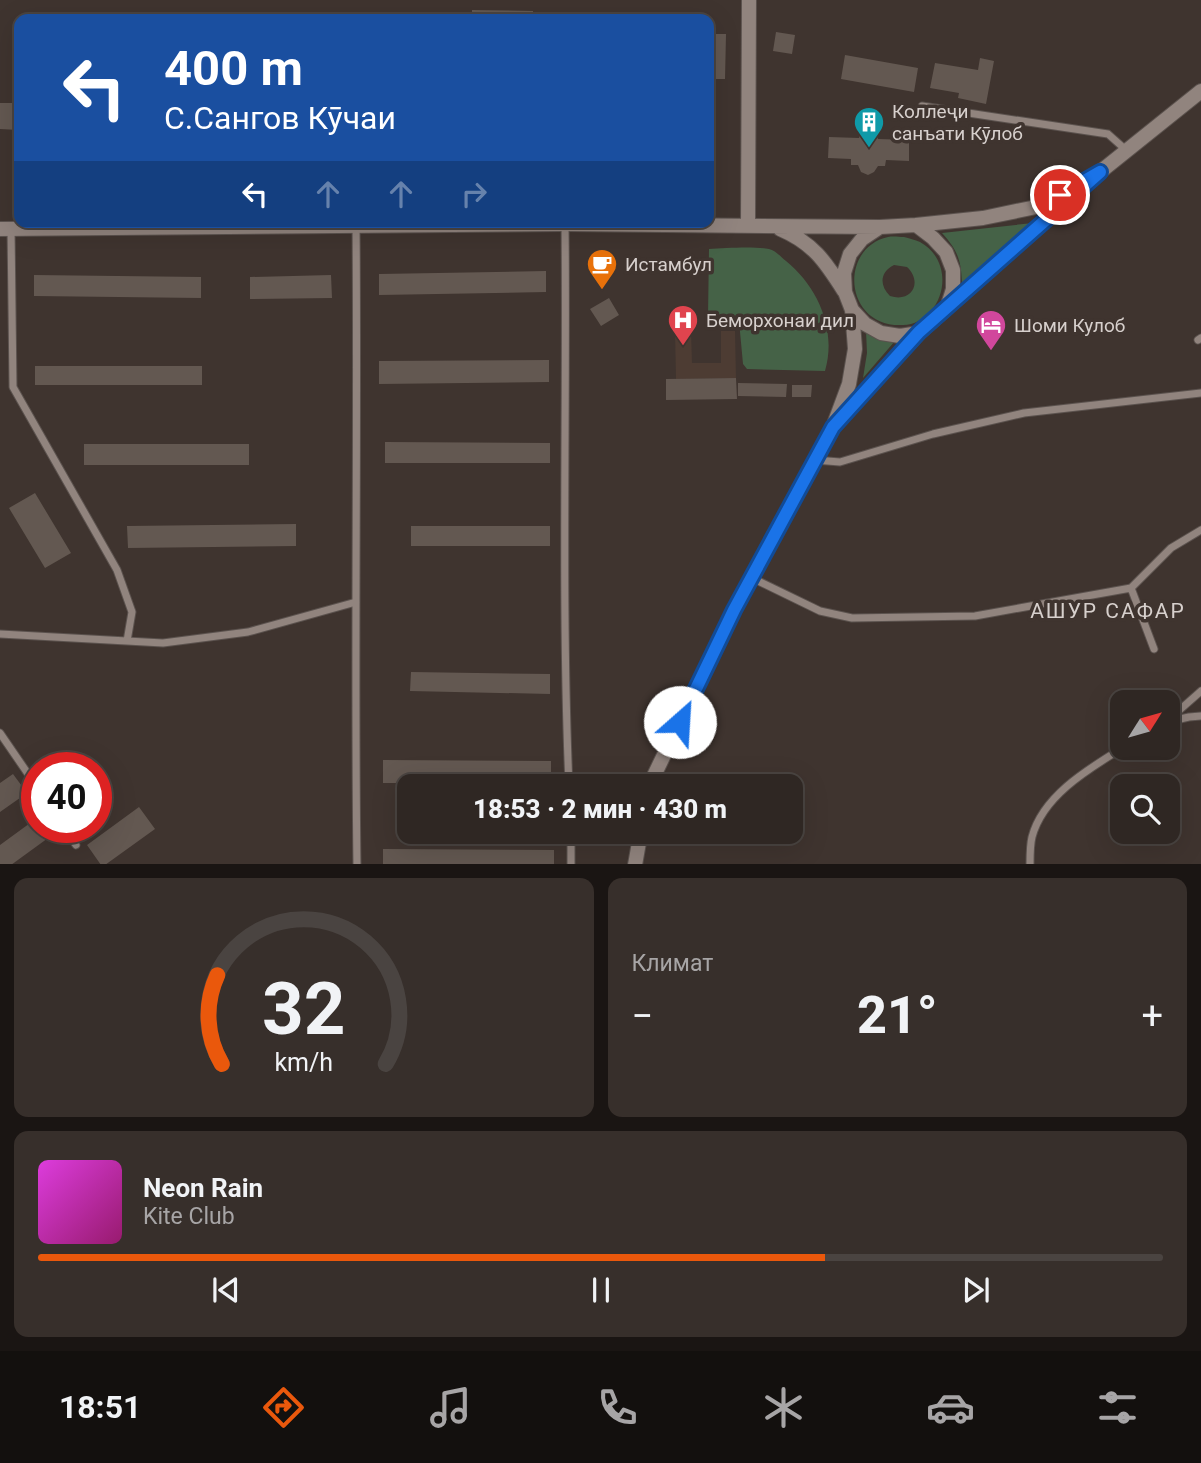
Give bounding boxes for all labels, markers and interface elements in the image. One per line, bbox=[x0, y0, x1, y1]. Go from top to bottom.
text: 400 m bbox=[164, 40, 303, 97]
icon: left bbox=[49, 42, 140, 133]
text: С.Сангов Кӯчаи bbox=[164, 99, 396, 137]
place label: Коллеҷи санъати Кӯлоб bbox=[892, 100, 1023, 145]
building icon: Коллеҷи санъати Кӯлоб bbox=[852, 105, 886, 149]
pin bbox=[1030, 165, 1090, 225]
icon: left bbox=[236, 175, 274, 213]
icon: ahead bbox=[309, 175, 347, 213]
icon: ahead bbox=[382, 175, 420, 213]
icon: right bbox=[455, 175, 493, 213]
icon: arrive bbox=[1041, 176, 1079, 214]
cafe icon: Истамбул bbox=[585, 247, 619, 291]
place label: Истамбул bbox=[625, 253, 712, 276]
hospital icon: Беморхонаи дил bbox=[666, 303, 700, 347]
hotel icon: Шоми Кулоб bbox=[974, 308, 1008, 352]
place label: Беморхонаи дил bbox=[706, 309, 854, 332]
place label: Шоми Кулоб bbox=[1014, 314, 1125, 337]
district label: АШУР САФАР bbox=[1030, 599, 1186, 623]
position arrow bbox=[643, 685, 717, 759]
north arrow bbox=[1110, 690, 1180, 760]
map controls bbox=[1110, 690, 1180, 844]
speed limit sign: 40 bbox=[21, 752, 112, 843]
button: search bbox=[1110, 774, 1180, 844]
text: 18:53 · 2 мин · 430 m bbox=[473, 794, 727, 824]
text: Климат bbox=[632, 950, 713, 977]
text: 32 bbox=[262, 966, 346, 1052]
text: 21° bbox=[857, 985, 938, 1046]
text: − bbox=[632, 994, 653, 1038]
text: + bbox=[1141, 994, 1163, 1038]
text: km/h bbox=[274, 1047, 333, 1076]
text: Neon Rain bbox=[143, 1173, 263, 1203]
text: Kite Club bbox=[143, 1203, 235, 1230]
icon: previous bbox=[207, 1271, 245, 1309]
icon: pause bbox=[582, 1271, 620, 1309]
icon: next bbox=[957, 1271, 995, 1309]
icon: directions bbox=[259, 1383, 308, 1432]
icon: music bbox=[426, 1383, 475, 1432]
icon: phone bbox=[593, 1383, 642, 1432]
icon: climate bbox=[759, 1383, 808, 1432]
icon: car bbox=[926, 1383, 975, 1432]
icon: filters bbox=[1093, 1383, 1142, 1432]
text: 18:51 bbox=[59, 1388, 141, 1426]

